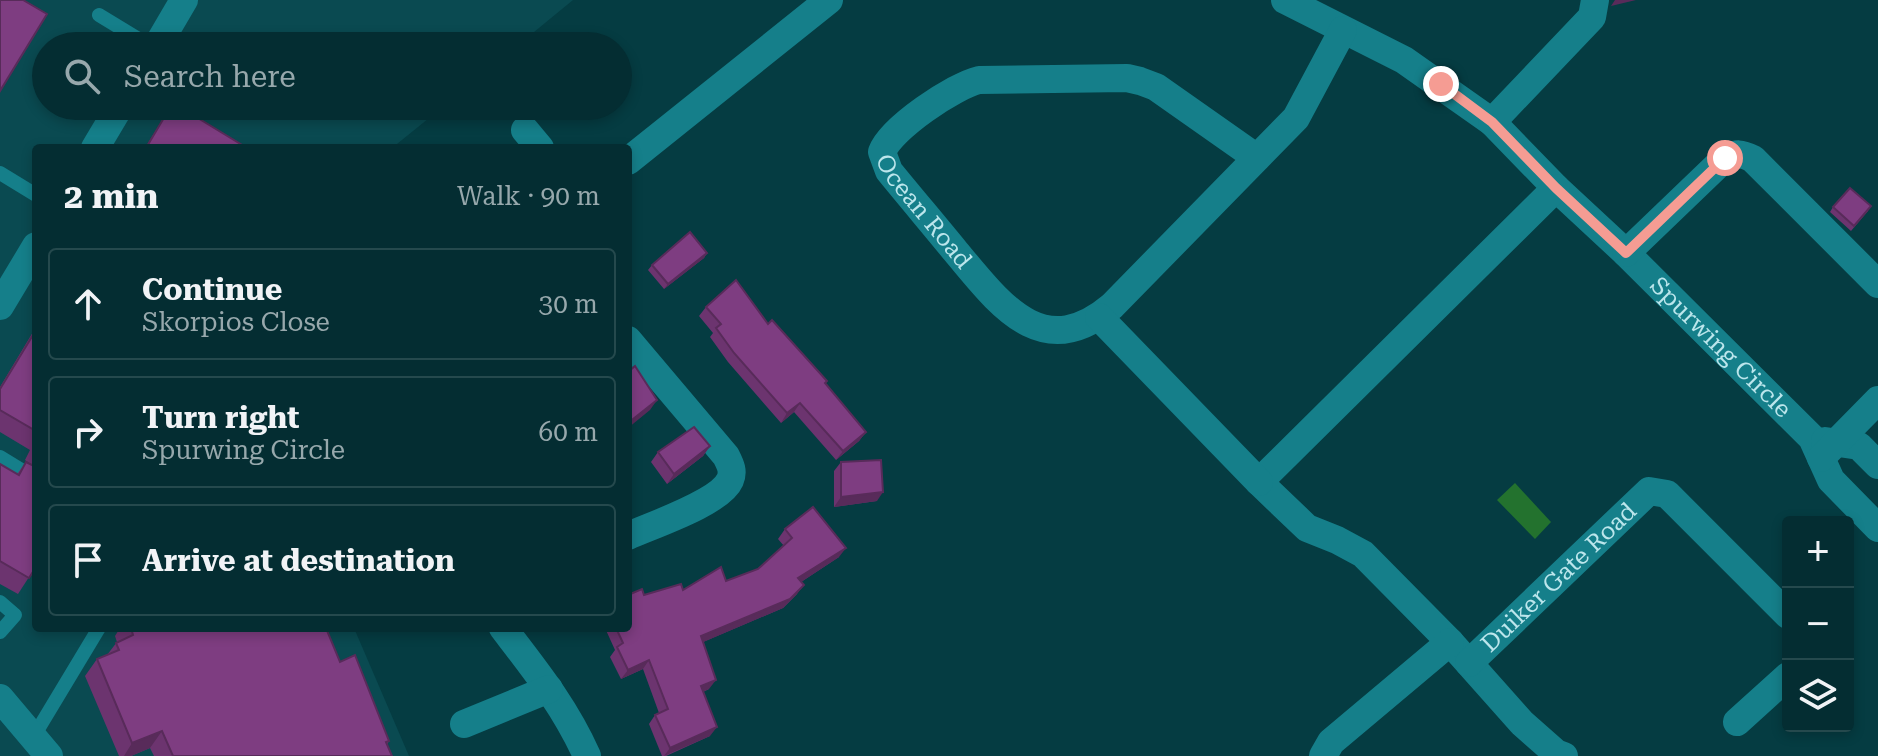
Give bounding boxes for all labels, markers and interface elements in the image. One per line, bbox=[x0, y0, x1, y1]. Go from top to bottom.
search box bbox=[32, 32, 632, 120]
icon: search bbox=[60, 54, 104, 98]
text: Search here bbox=[124, 59, 296, 94]
route end bbox=[1423, 66, 1459, 102]
route start bbox=[1707, 140, 1743, 176]
street label: Ocean Road bbox=[870, 150, 978, 274]
text: 2 min bbox=[64, 176, 159, 216]
text: Walk · 90 m bbox=[457, 181, 600, 211]
street label: Spurwing Circle bbox=[1644, 271, 1797, 423]
text: Continue bbox=[142, 272, 282, 307]
icon: ahead bbox=[66, 282, 110, 326]
text: 30 m bbox=[539, 289, 598, 319]
text: Skorpios Close bbox=[142, 307, 330, 337]
text: Turn right bbox=[142, 400, 299, 435]
icon: right bbox=[66, 410, 110, 454]
text: 60 m bbox=[539, 417, 598, 447]
text: Spurwing Circle bbox=[142, 435, 345, 465]
street label: Duiker Gate Road bbox=[1475, 497, 1642, 658]
map controls bbox=[1782, 516, 1854, 732]
button: + bbox=[1782, 516, 1854, 588]
icon: arrive bbox=[66, 538, 110, 582]
text: Arrive at destination bbox=[142, 543, 455, 578]
button: − bbox=[1782, 588, 1854, 660]
button: layers bbox=[1782, 660, 1854, 732]

